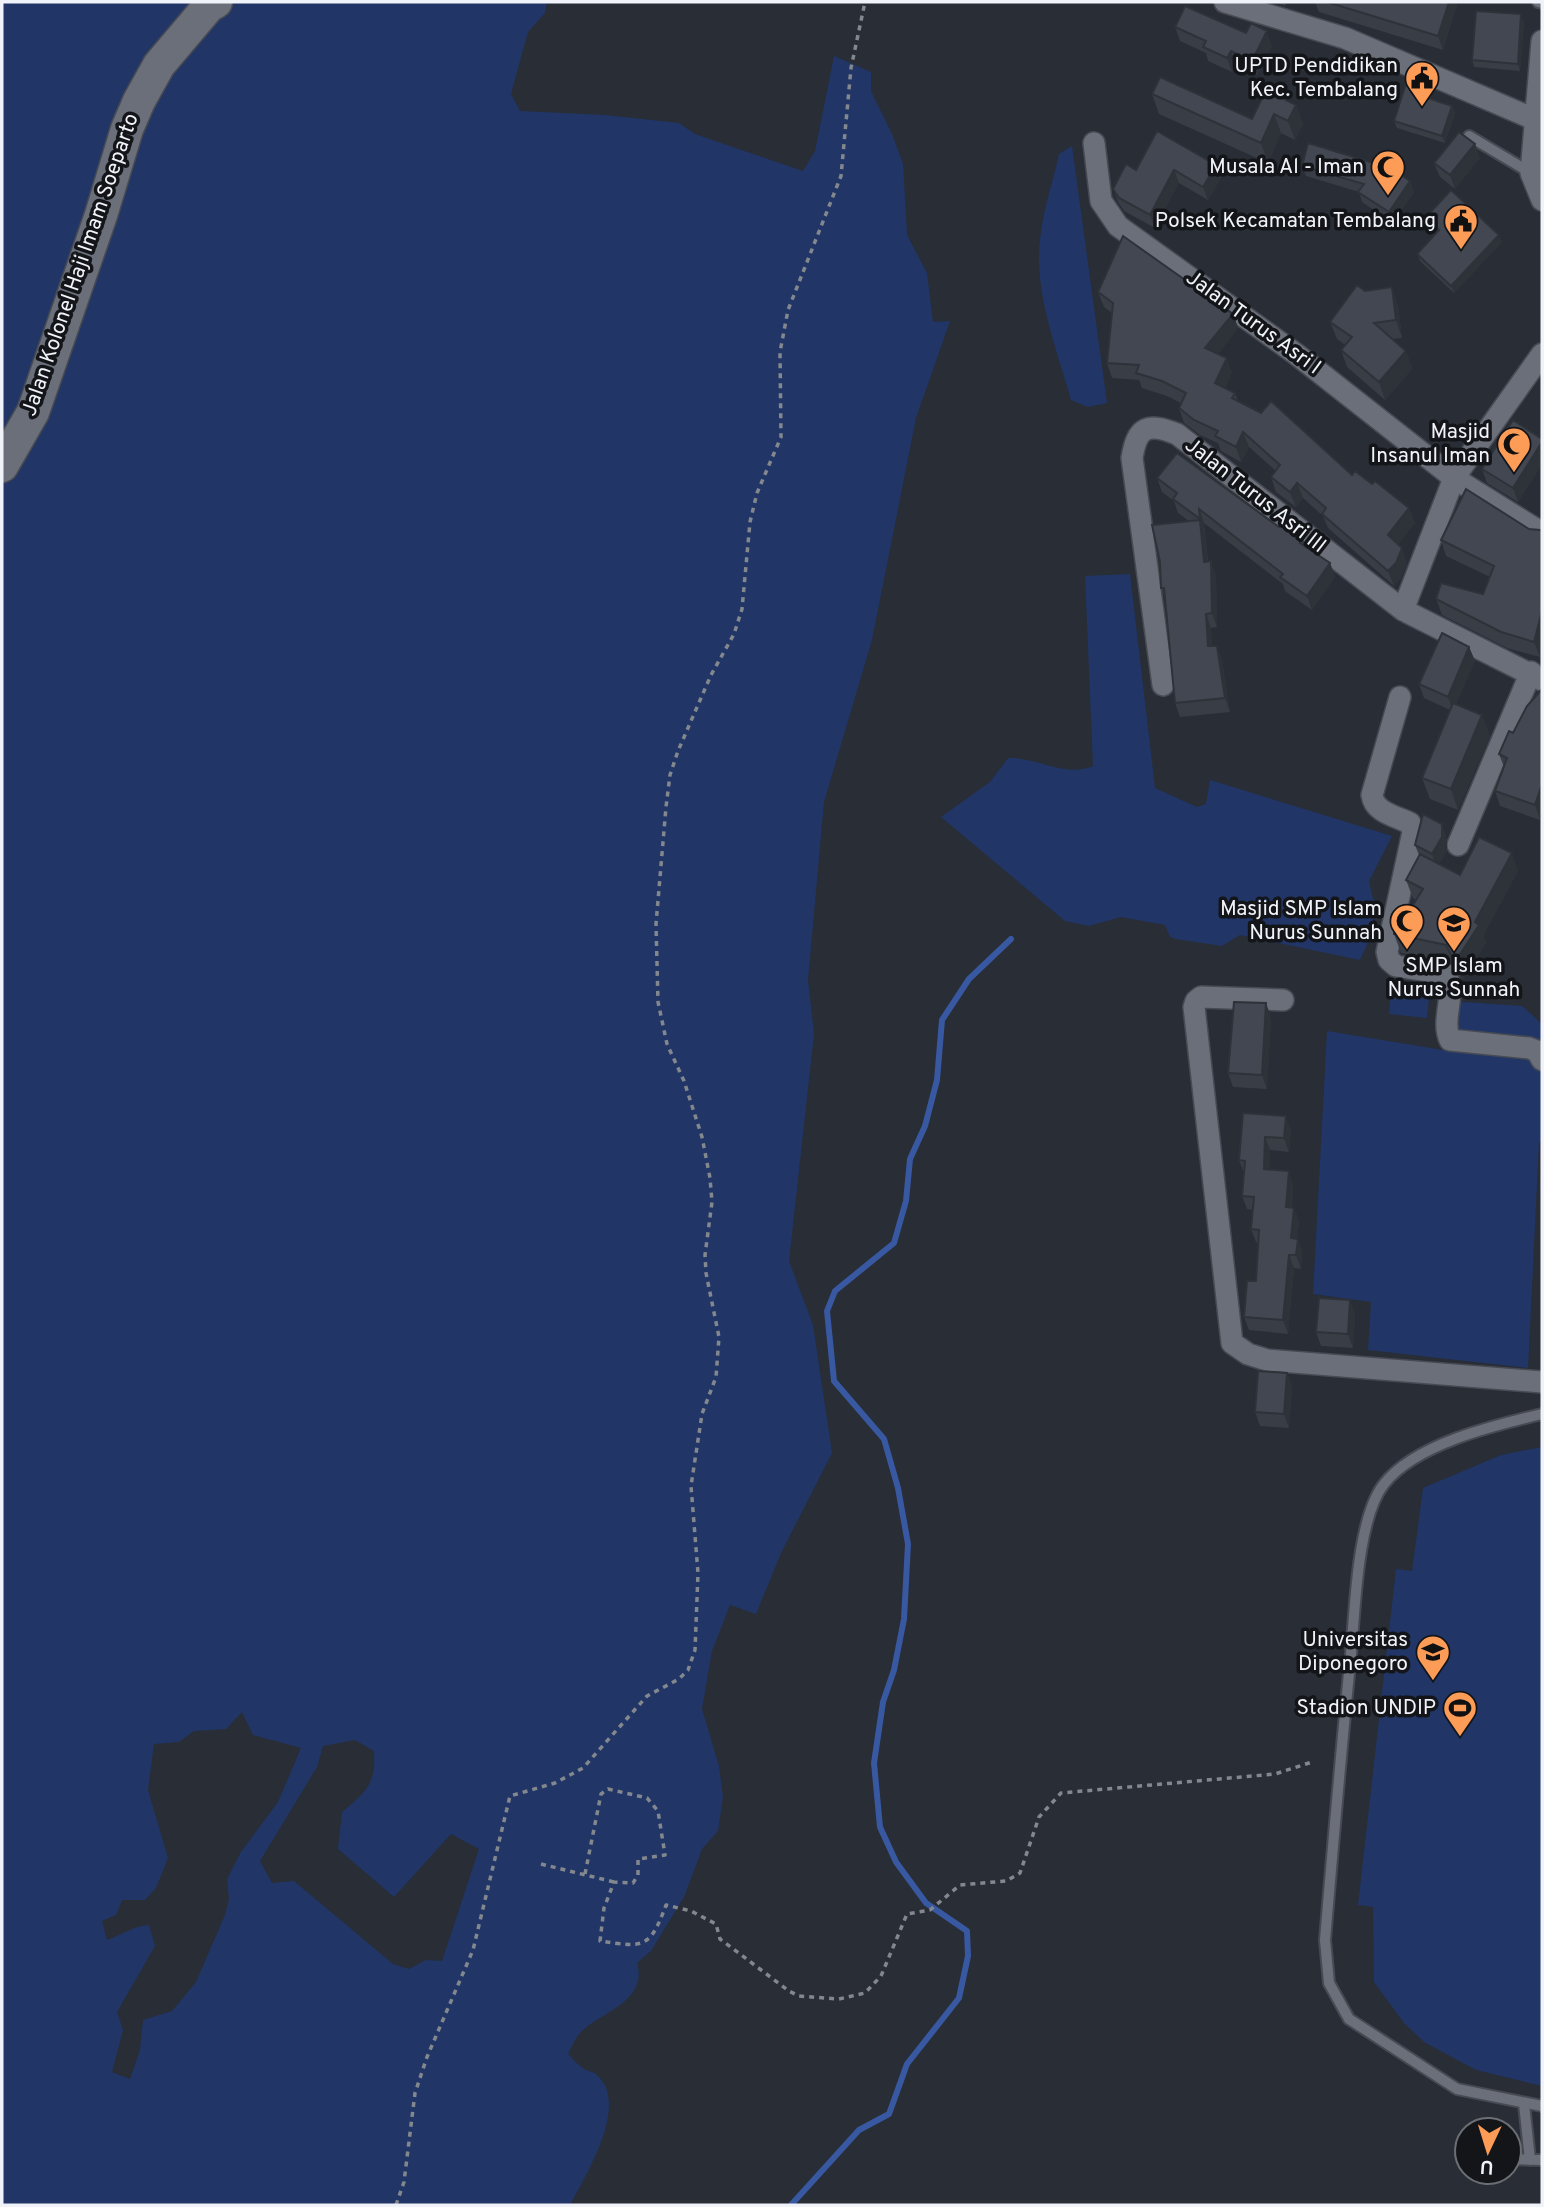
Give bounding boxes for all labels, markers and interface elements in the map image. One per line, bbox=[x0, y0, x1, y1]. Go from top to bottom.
place label: UPTD Pendidikan Kec. Tembalang bbox=[1234, 53, 1398, 104]
public building icon: UPTD Pendidikan Kec. Tembalang bbox=[1403, 59, 1441, 108]
street label: Jalan Kolonel Haji Imam Soeparto bbox=[16, 110, 146, 420]
mosque icon: Musala Al - Iman bbox=[1369, 148, 1407, 197]
place label: Musala Al - Iman bbox=[1209, 154, 1364, 181]
public building icon: Polsek Kecamatan Tembalang bbox=[1442, 202, 1480, 251]
place label: Polsek Kecamatan Tembalang bbox=[1155, 208, 1436, 235]
street label: Jalan Turus Asri I bbox=[1180, 265, 1326, 381]
place label: Masjid Insanul Iman bbox=[1370, 419, 1490, 470]
mosque icon: Masjid Insanul Iman bbox=[1495, 425, 1533, 474]
street label: Jalan Turus Asri III bbox=[1179, 432, 1331, 560]
place label: Masjid SMP Islam Nurus Sunnah bbox=[1220, 896, 1382, 947]
mosque icon: Masjid SMP Islam Nurus Sunnah bbox=[1388, 902, 1426, 951]
school or university icon: SMP Islam Nurus Sunnah bbox=[1435, 904, 1473, 953]
place label: SMP Islam Nurus Sunnah bbox=[1388, 953, 1520, 1004]
place label: Universitas Diponegoro bbox=[1298, 1627, 1408, 1678]
school or university icon: Universitas Diponegoro bbox=[1414, 1633, 1452, 1682]
sports icon: Stadion UNDIP bbox=[1441, 1689, 1479, 1738]
place label: Stadion UNDIP bbox=[1296, 1695, 1436, 1722]
north arrow bbox=[1453, 2116, 1523, 2186]
text: U bbox=[1479, 2154, 1495, 2178]

